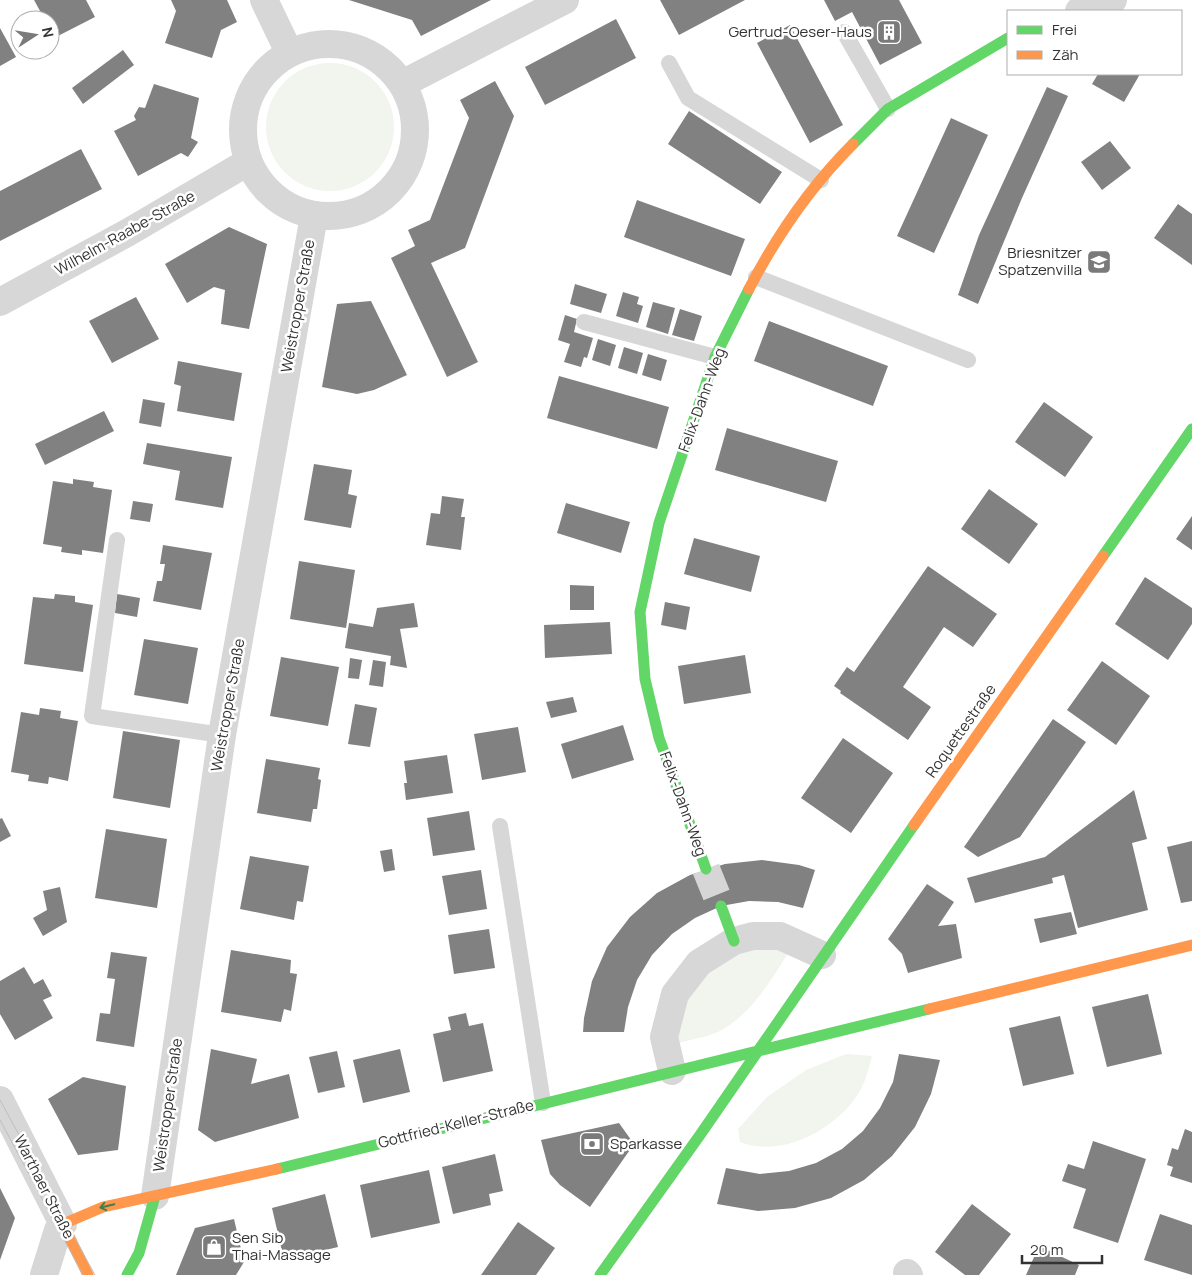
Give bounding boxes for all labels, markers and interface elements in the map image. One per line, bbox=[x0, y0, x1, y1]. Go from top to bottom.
north arrow bbox=[10, 10, 60, 60]
legend bbox=[1007, 10, 1182, 75]
building icon: Gertrud-Oeser-Haus bbox=[876, 19, 902, 45]
text: Frei bbox=[1052, 19, 1077, 40]
place label: Gertrud-Oeser-Haus bbox=[728, 21, 872, 42]
text: N bbox=[38, 25, 59, 39]
text: Zäh bbox=[1052, 44, 1079, 65]
street label: Wilhelm-Raabe-Straße bbox=[51, 185, 199, 280]
street label: Weistropper Straße bbox=[275, 237, 320, 374]
place label: Briesnitzer Spatzenvilla bbox=[998, 242, 1083, 280]
school or university icon: Briesnitzer Spatzenvilla bbox=[1086, 249, 1112, 275]
street label: Felix-Dahn-Weg bbox=[673, 345, 730, 455]
street label: Weistropper Straße bbox=[205, 636, 250, 773]
street label: Roquettestraße bbox=[920, 680, 1001, 782]
street label: Felix-Dahn-Weg bbox=[655, 749, 712, 859]
street label: Weistropper Straße bbox=[148, 1037, 187, 1173]
street label: Gottfried-Keller-Straße bbox=[376, 1094, 536, 1153]
street label: Warthaer Straße bbox=[9, 1131, 80, 1243]
bank icon: Sparkasse bbox=[579, 1131, 605, 1157]
place label: Sparkasse bbox=[610, 1133, 682, 1154]
one-way arrow bbox=[100, 1202, 116, 1212]
place label: Sen Sib Thai-Massage bbox=[232, 1227, 331, 1265]
scale bar bbox=[1022, 1232, 1102, 1264]
shop icon: Sen Sib Thai-Massage bbox=[201, 1234, 227, 1260]
text: 20 m bbox=[1030, 1239, 1063, 1260]

